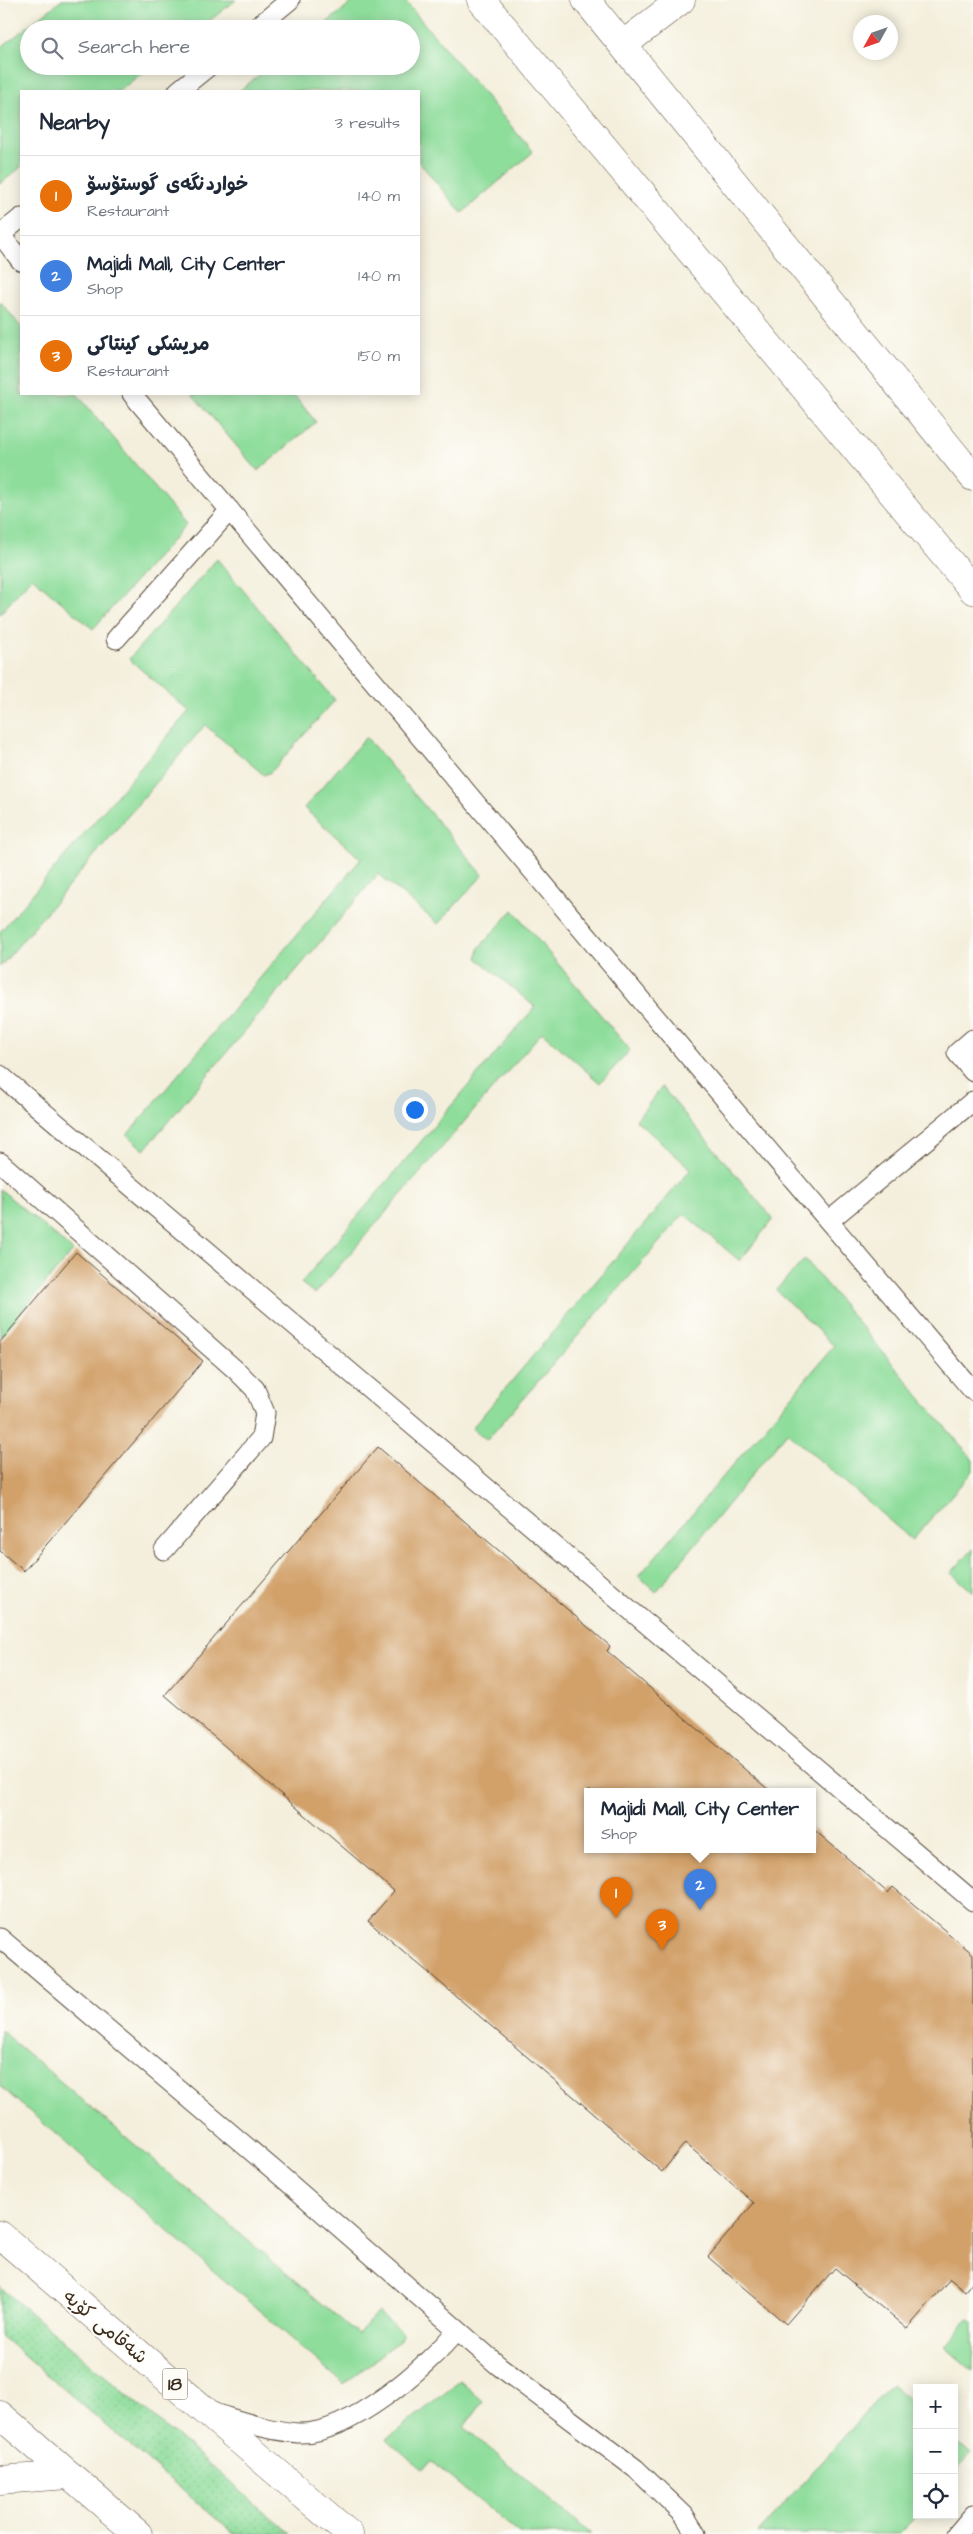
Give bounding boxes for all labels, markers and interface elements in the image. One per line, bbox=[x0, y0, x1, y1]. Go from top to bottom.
north arrow bbox=[853, 15, 898, 60]
search box bbox=[20, 20, 420, 75]
icon: search bbox=[38, 34, 66, 62]
text: Search here bbox=[78, 34, 190, 61]
text: Nearby bbox=[40, 108, 110, 137]
text: 3 results bbox=[335, 112, 400, 134]
text: خواردنگەی گوستۆسۆ bbox=[87, 171, 248, 198]
text: 1 bbox=[55, 185, 57, 207]
text: 140 m bbox=[358, 185, 400, 207]
text: Restaurant bbox=[87, 200, 169, 222]
text: Majidi Mall, City Center bbox=[87, 251, 285, 278]
text: 2 bbox=[51, 265, 61, 287]
text: 140 m bbox=[358, 265, 400, 287]
text: Shop bbox=[87, 278, 123, 300]
text: مریشکی کینتاکی bbox=[87, 331, 210, 358]
text: 3 bbox=[52, 345, 60, 367]
text: 150 m bbox=[358, 345, 400, 367]
text: Restaurant bbox=[87, 360, 169, 382]
your location bbox=[402, 1097, 428, 1123]
popup bbox=[584, 1788, 816, 1853]
text: Majidi Mall, City Center bbox=[601, 1796, 799, 1823]
text: Shop bbox=[601, 1823, 637, 1845]
pin: 2 bbox=[684, 1869, 716, 1910]
pin: 1 bbox=[600, 1877, 632, 1918]
pin: 3 bbox=[646, 1909, 678, 1950]
street label: شەقامی کۆیە bbox=[57, 2284, 153, 2371]
road number: 18 bbox=[162, 2368, 188, 2400]
map controls bbox=[913, 2384, 958, 2519]
button: + bbox=[913, 2384, 958, 2429]
button: − bbox=[913, 2429, 958, 2474]
button: locate bbox=[913, 2474, 958, 2519]

